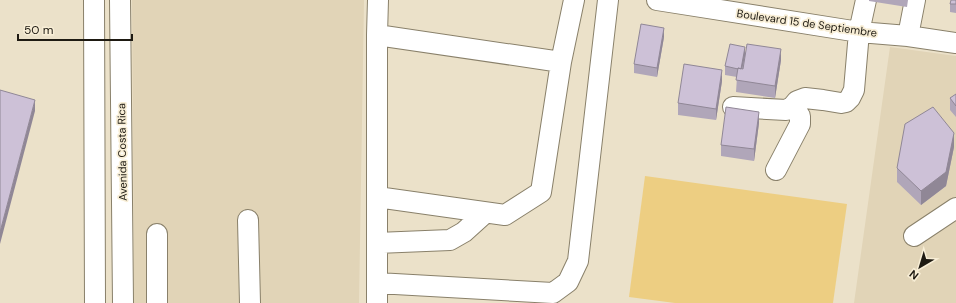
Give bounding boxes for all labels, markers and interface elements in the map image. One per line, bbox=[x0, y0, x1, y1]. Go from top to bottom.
street label: Boulevard 15 de Septiembre bbox=[736, 6, 878, 40]
scale bar bbox=[18, 16, 132, 42]
text: 50 m bbox=[24, 22, 53, 38]
street label: Avenida Costa Rica bbox=[114, 103, 130, 201]
north arrow bbox=[900, 247, 940, 287]
text: N bbox=[906, 267, 921, 283]

